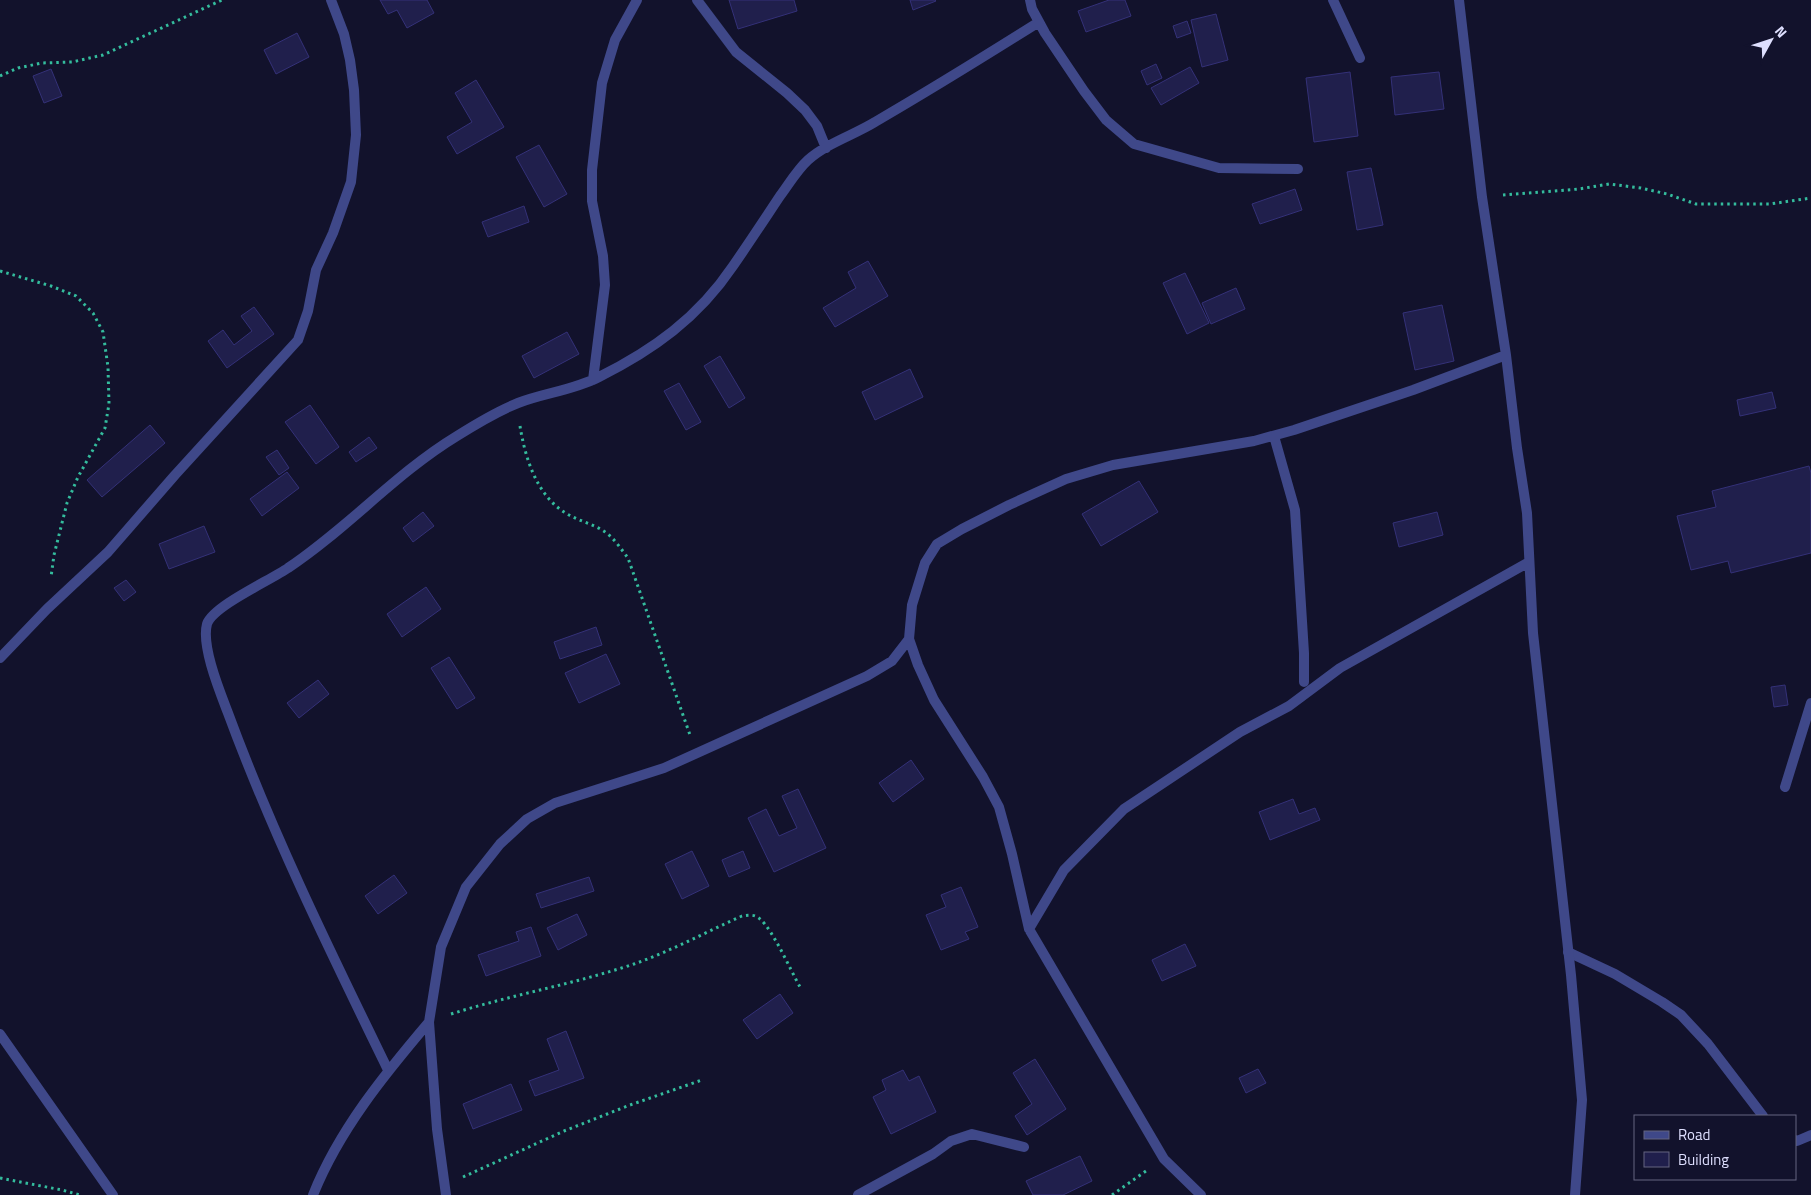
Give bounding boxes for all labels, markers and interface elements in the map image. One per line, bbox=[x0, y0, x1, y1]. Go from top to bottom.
north arrow bbox=[1746, 15, 1796, 65]
text: N bbox=[1770, 21, 1793, 42]
legend bbox=[1634, 1115, 1796, 1180]
text: Road bbox=[1678, 1123, 1710, 1146]
text: Building bbox=[1678, 1148, 1729, 1171]

